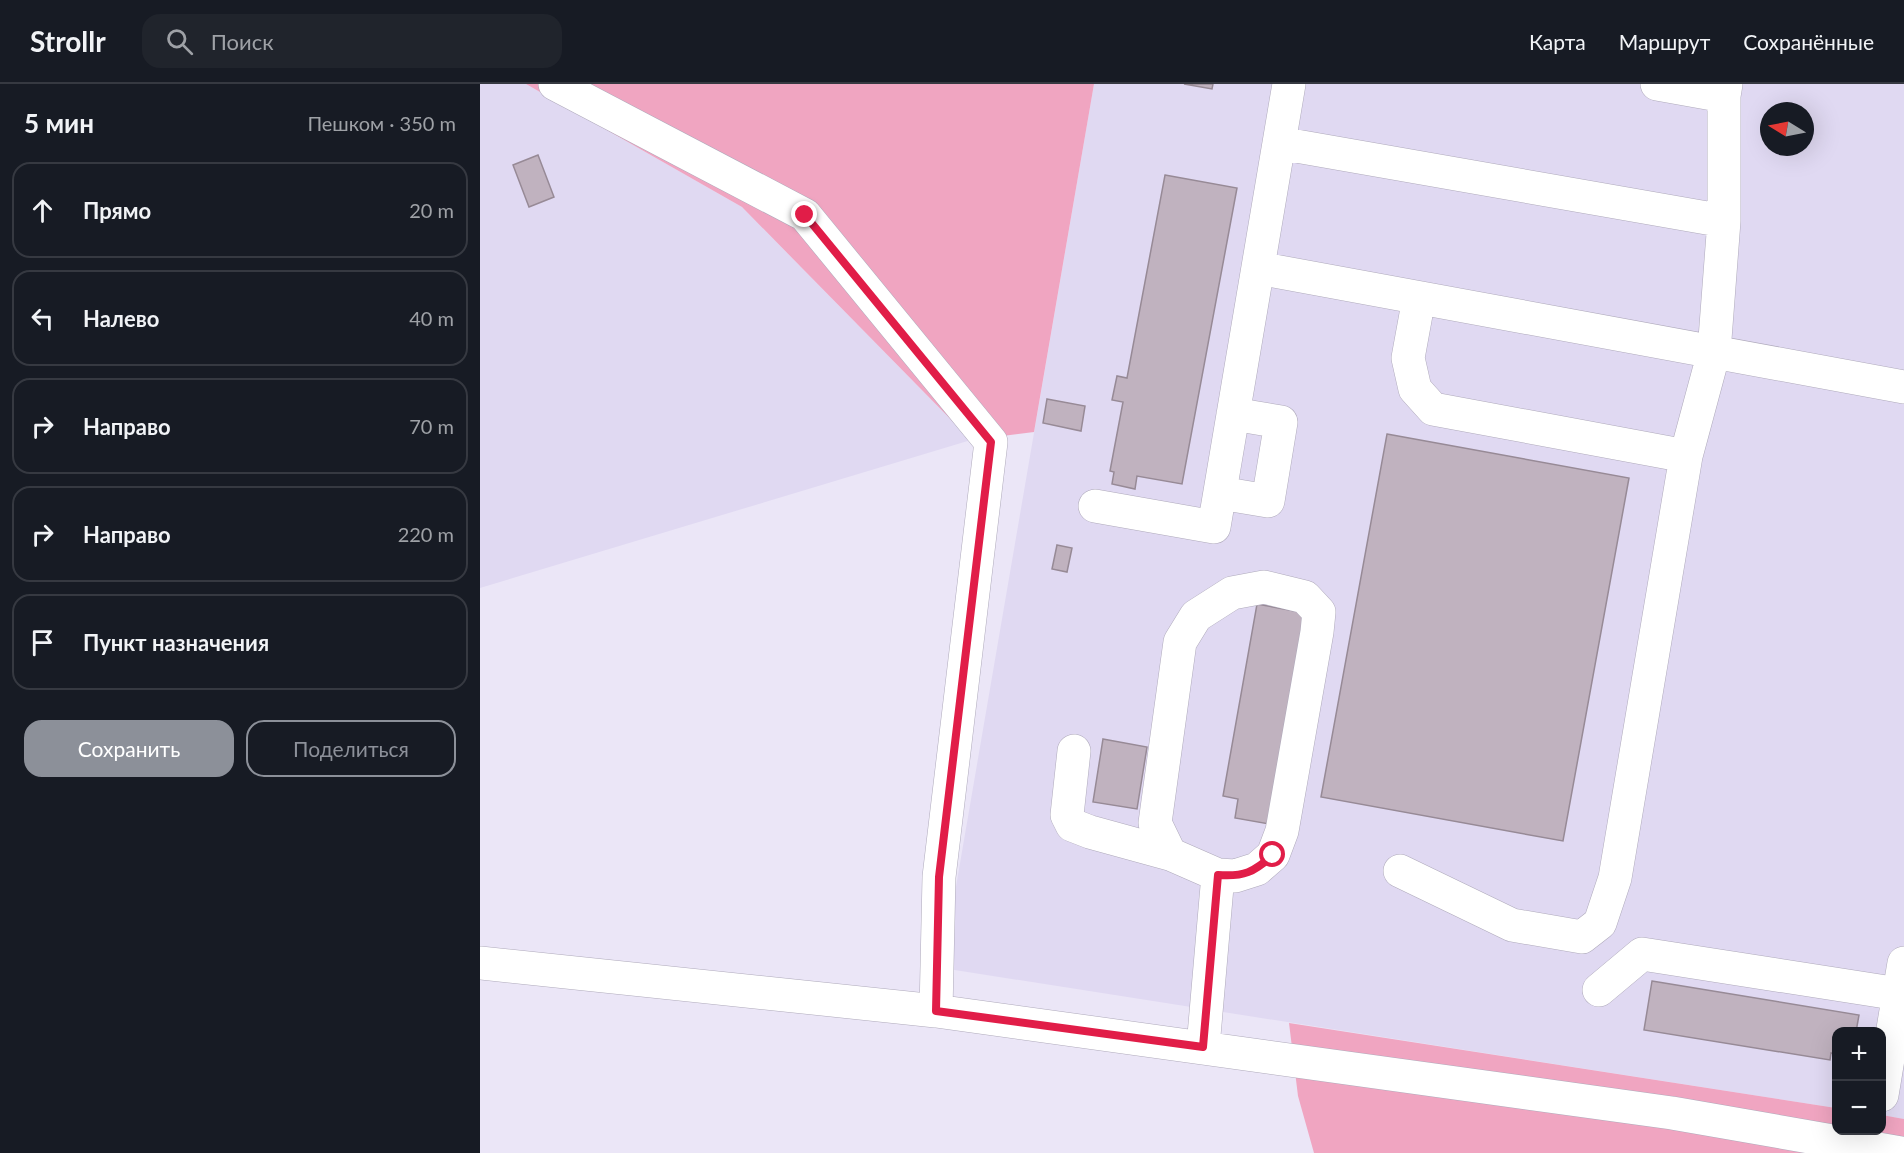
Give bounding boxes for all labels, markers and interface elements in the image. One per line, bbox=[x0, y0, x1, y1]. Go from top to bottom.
search box bbox=[142, 14, 562, 68]
text: Strollr bbox=[30, 24, 106, 58]
icon: search bbox=[163, 25, 196, 58]
text: Поиск bbox=[211, 28, 274, 55]
text: Карта bbox=[1529, 29, 1586, 54]
text: Маршрут bbox=[1619, 29, 1710, 54]
text: Сохранённые bbox=[1743, 29, 1874, 54]
north arrow bbox=[1760, 102, 1814, 156]
text: 5 мин bbox=[24, 107, 94, 139]
text: Пешком · 350 m bbox=[307, 111, 456, 135]
icon: ahead bbox=[26, 194, 59, 227]
text: Прямо bbox=[83, 197, 151, 224]
text: 20 m bbox=[409, 198, 454, 222]
route end bbox=[791, 201, 817, 227]
icon: left bbox=[26, 302, 59, 335]
text: Налево bbox=[83, 305, 159, 332]
text: 40 m bbox=[409, 306, 454, 330]
icon: right bbox=[26, 410, 59, 443]
text: Направо bbox=[83, 413, 171, 440]
text: 70 m bbox=[409, 414, 454, 438]
icon: right bbox=[26, 518, 59, 551]
text: Направо bbox=[83, 521, 171, 548]
text: 220 m bbox=[398, 522, 454, 546]
icon: arrive bbox=[26, 626, 59, 659]
text: Пункт назначения bbox=[83, 629, 269, 656]
button: Сохранить bbox=[24, 720, 234, 777]
button: Поделиться bbox=[246, 720, 456, 777]
route start bbox=[1259, 841, 1285, 867]
map controls bbox=[1832, 1027, 1886, 1135]
button: + bbox=[1832, 1027, 1886, 1081]
button: − bbox=[1832, 1081, 1886, 1135]

